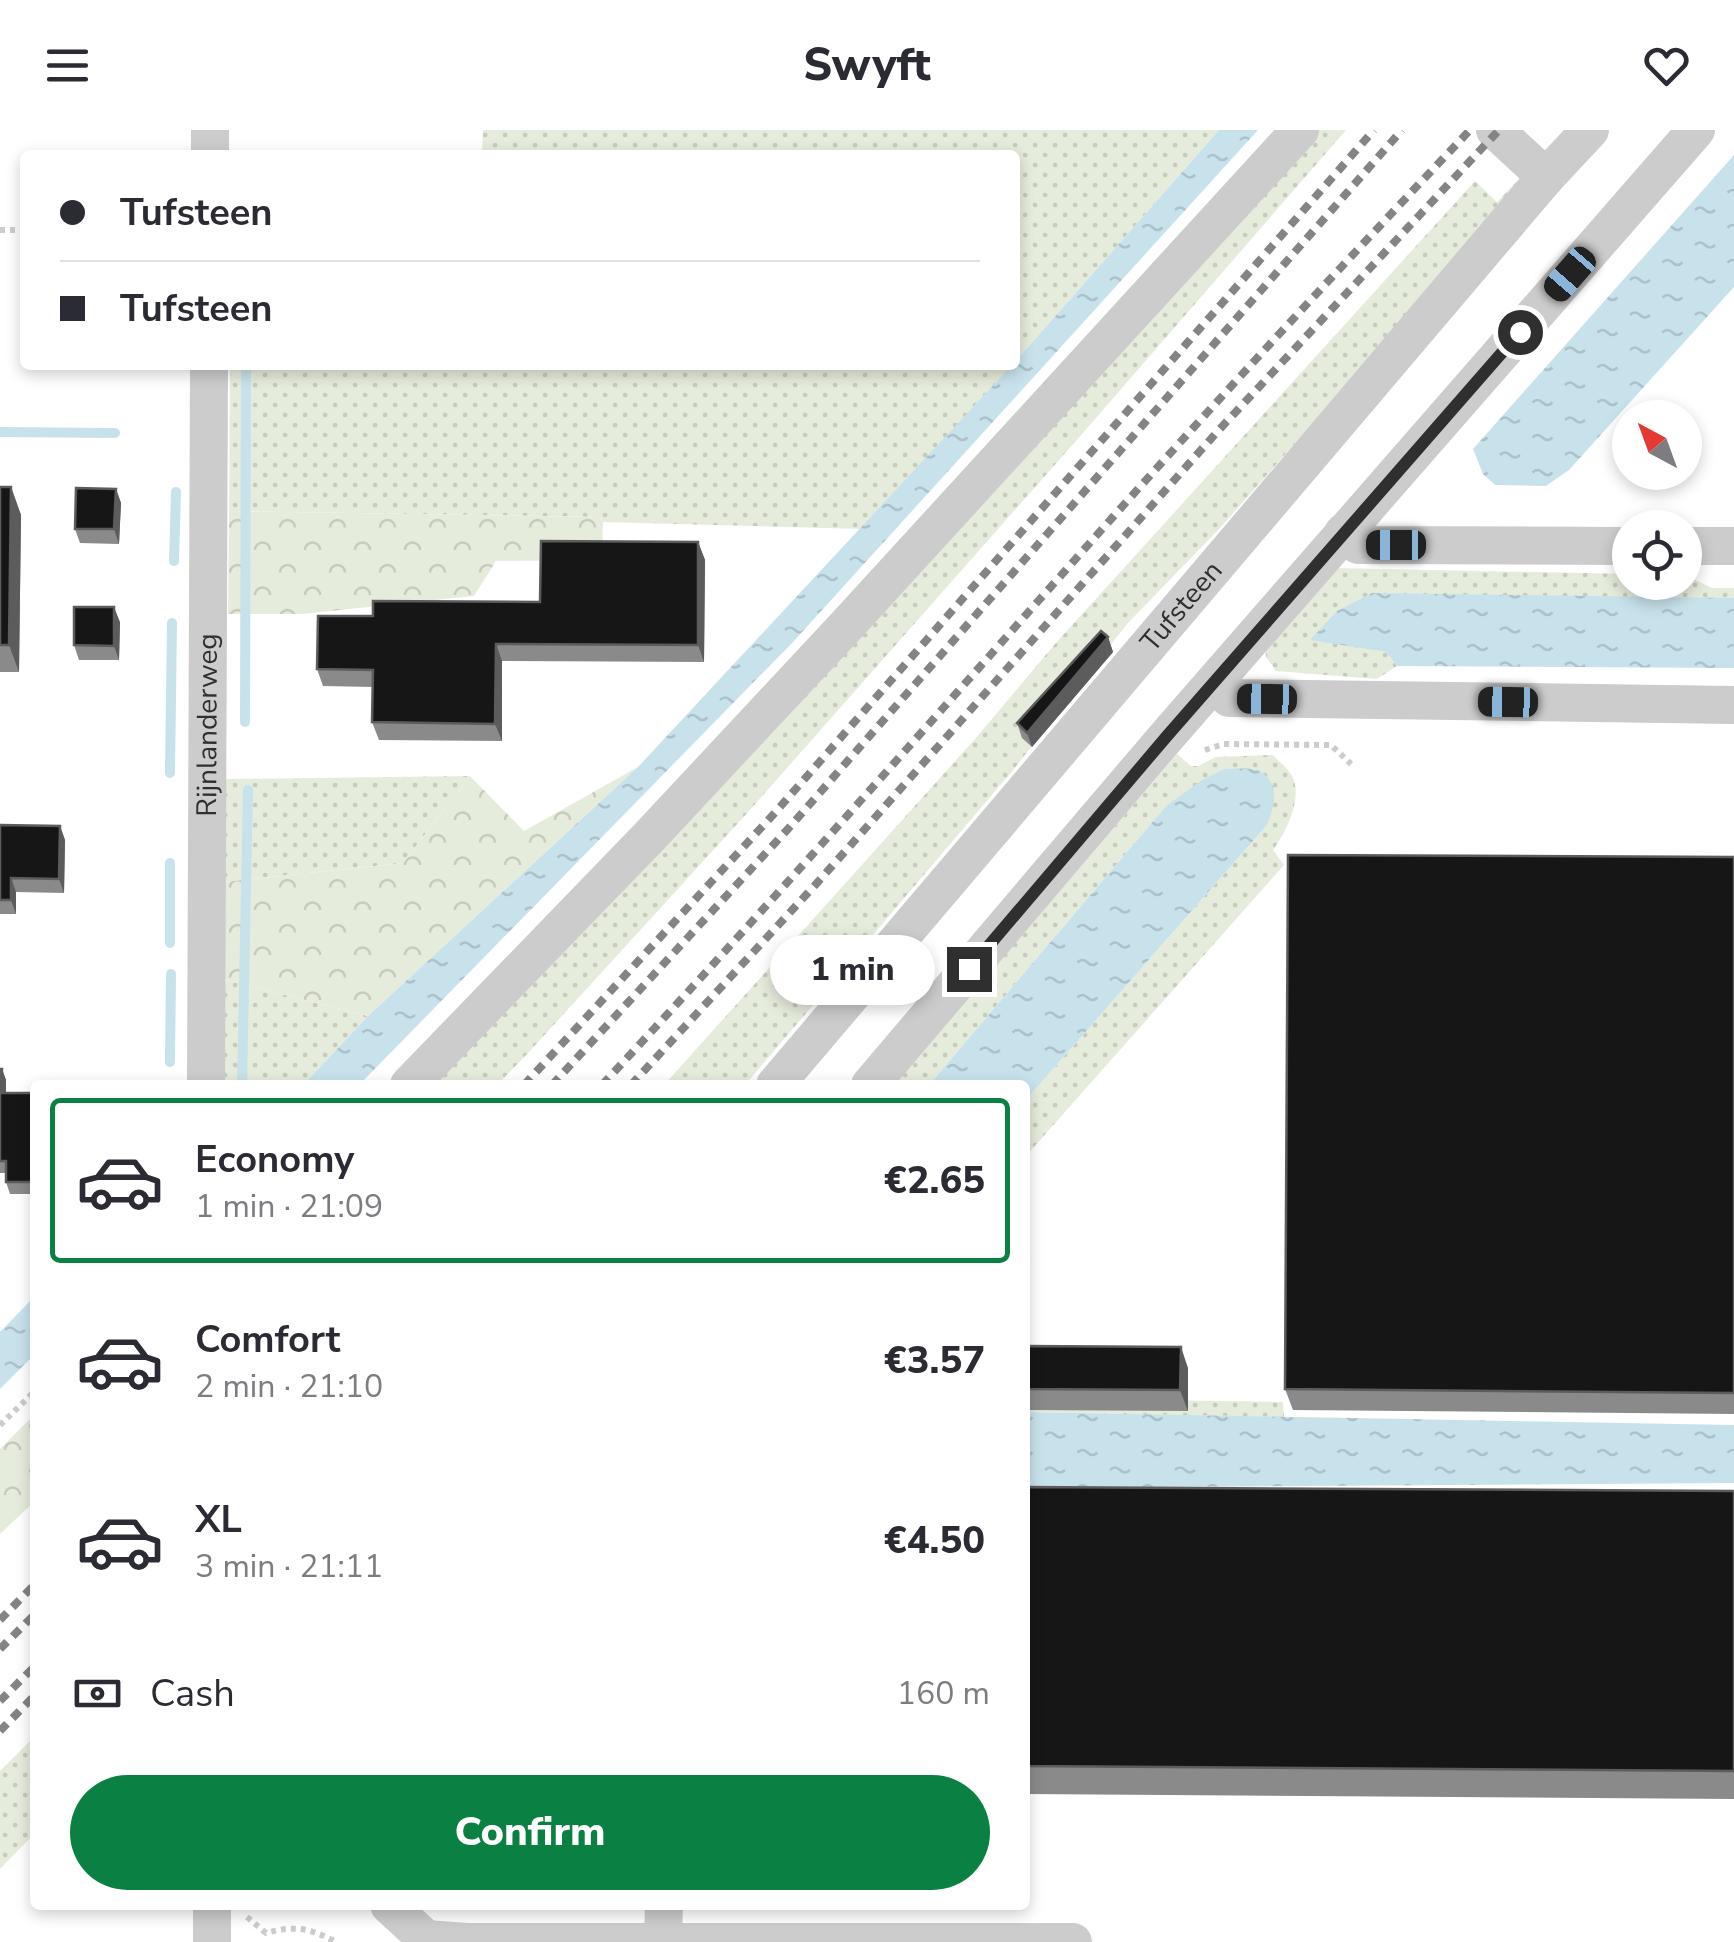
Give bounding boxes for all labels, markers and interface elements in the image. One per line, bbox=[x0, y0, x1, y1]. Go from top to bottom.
text: Swyft bbox=[803, 35, 931, 96]
icon: menu bbox=[40, 38, 95, 93]
icon: heart bbox=[1639, 38, 1694, 93]
text: Tufsteen bbox=[120, 187, 273, 238]
car bbox=[1539, 242, 1601, 306]
text: Tufsteen bbox=[120, 283, 273, 334]
route start bbox=[1498, 310, 1543, 355]
north arrow bbox=[1612, 400, 1702, 490]
map controls bbox=[1612, 400, 1702, 600]
button: locate bbox=[1612, 510, 1702, 600]
car bbox=[1366, 530, 1426, 560]
street label: Tufsteen bbox=[1132, 553, 1231, 660]
street label: Rijnlanderweg bbox=[188, 633, 227, 817]
car bbox=[1237, 683, 1297, 715]
car bbox=[1478, 686, 1538, 718]
callout: 1 min bbox=[769, 934, 934, 1004]
route end bbox=[947, 947, 992, 992]
text: 1 min bbox=[810, 948, 895, 991]
text: Economy bbox=[195, 1134, 354, 1185]
icon: car bbox=[75, 1136, 165, 1226]
text: €2.65 bbox=[884, 1155, 985, 1206]
text: 1 min · 21:09 bbox=[195, 1185, 383, 1228]
text: Comfort bbox=[195, 1314, 340, 1365]
icon: car bbox=[75, 1316, 165, 1406]
text: €3.57 bbox=[884, 1335, 985, 1386]
text: 2 min · 21:10 bbox=[195, 1365, 383, 1408]
text: XL bbox=[195, 1494, 242, 1545]
icon: car bbox=[75, 1496, 165, 1586]
text: €4.50 bbox=[884, 1515, 985, 1566]
text: 3 min · 21:11 bbox=[195, 1545, 383, 1588]
icon: cash bbox=[70, 1666, 125, 1721]
text: Cash bbox=[150, 1668, 235, 1719]
text: 160 m bbox=[897, 1672, 990, 1715]
button: Confirm bbox=[70, 1775, 990, 1890]

